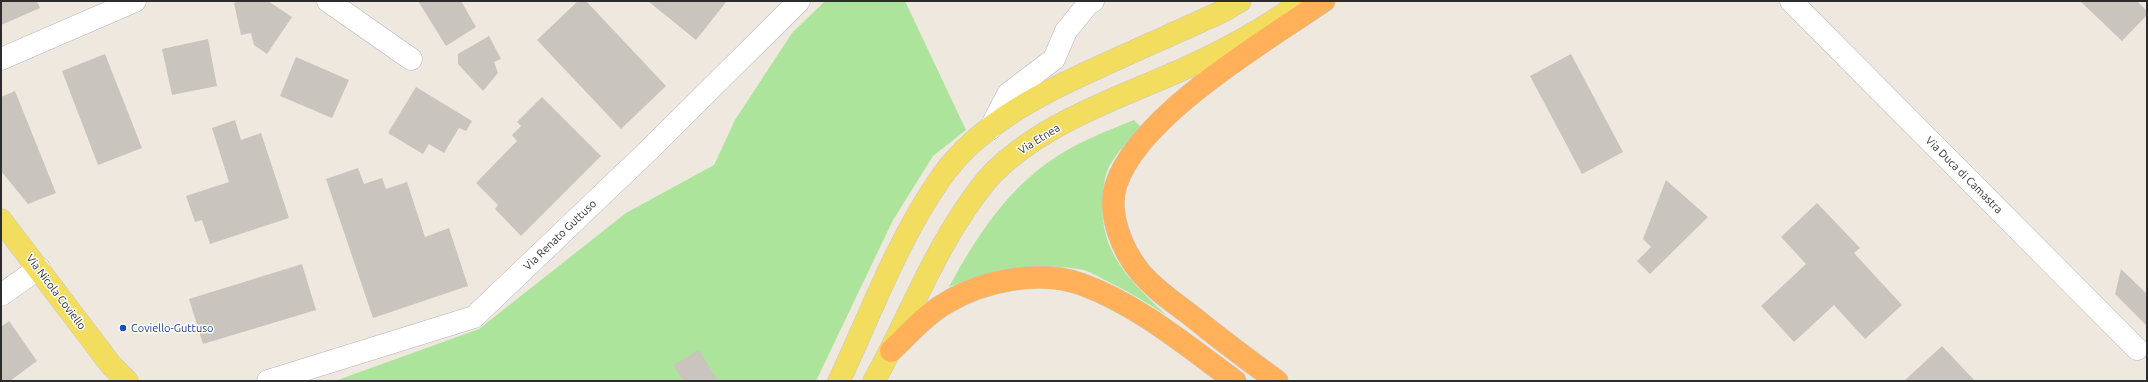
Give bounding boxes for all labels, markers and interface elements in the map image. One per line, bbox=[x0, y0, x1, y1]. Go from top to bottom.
street label: Via Etnea bbox=[1016, 121, 1062, 157]
street label: Via Duca di Camastra bbox=[1923, 134, 2005, 216]
street label: Via Renato Guttuso bbox=[521, 197, 599, 273]
street label: Via Nicola Coviello bbox=[23, 252, 89, 332]
place label: Coviello-Guttuso bbox=[131, 321, 213, 335]
marker: Coviello-Guttuso bbox=[118, 323, 128, 333]

